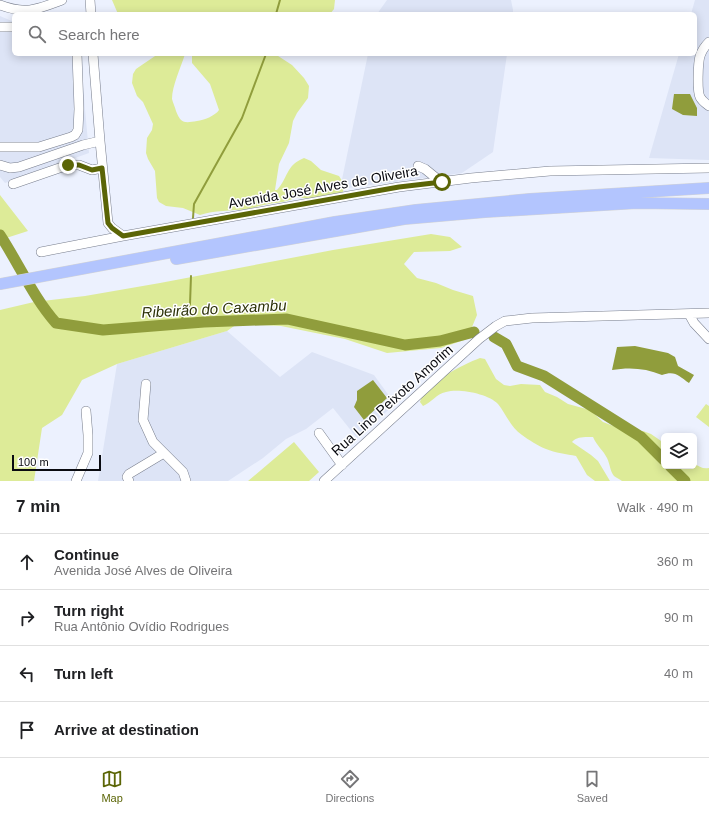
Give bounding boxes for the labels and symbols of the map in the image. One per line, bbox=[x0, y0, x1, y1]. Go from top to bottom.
route end bbox=[59, 156, 77, 174]
street label: Avenida José Alves de Oliveira bbox=[227, 162, 419, 212]
route start bbox=[433, 173, 451, 191]
water label: Ribeirão do Caxambu bbox=[141, 296, 288, 321]
street label: Rua Lino Peixoto Amorim bbox=[328, 341, 456, 459]
scale bar bbox=[12, 453, 101, 472]

